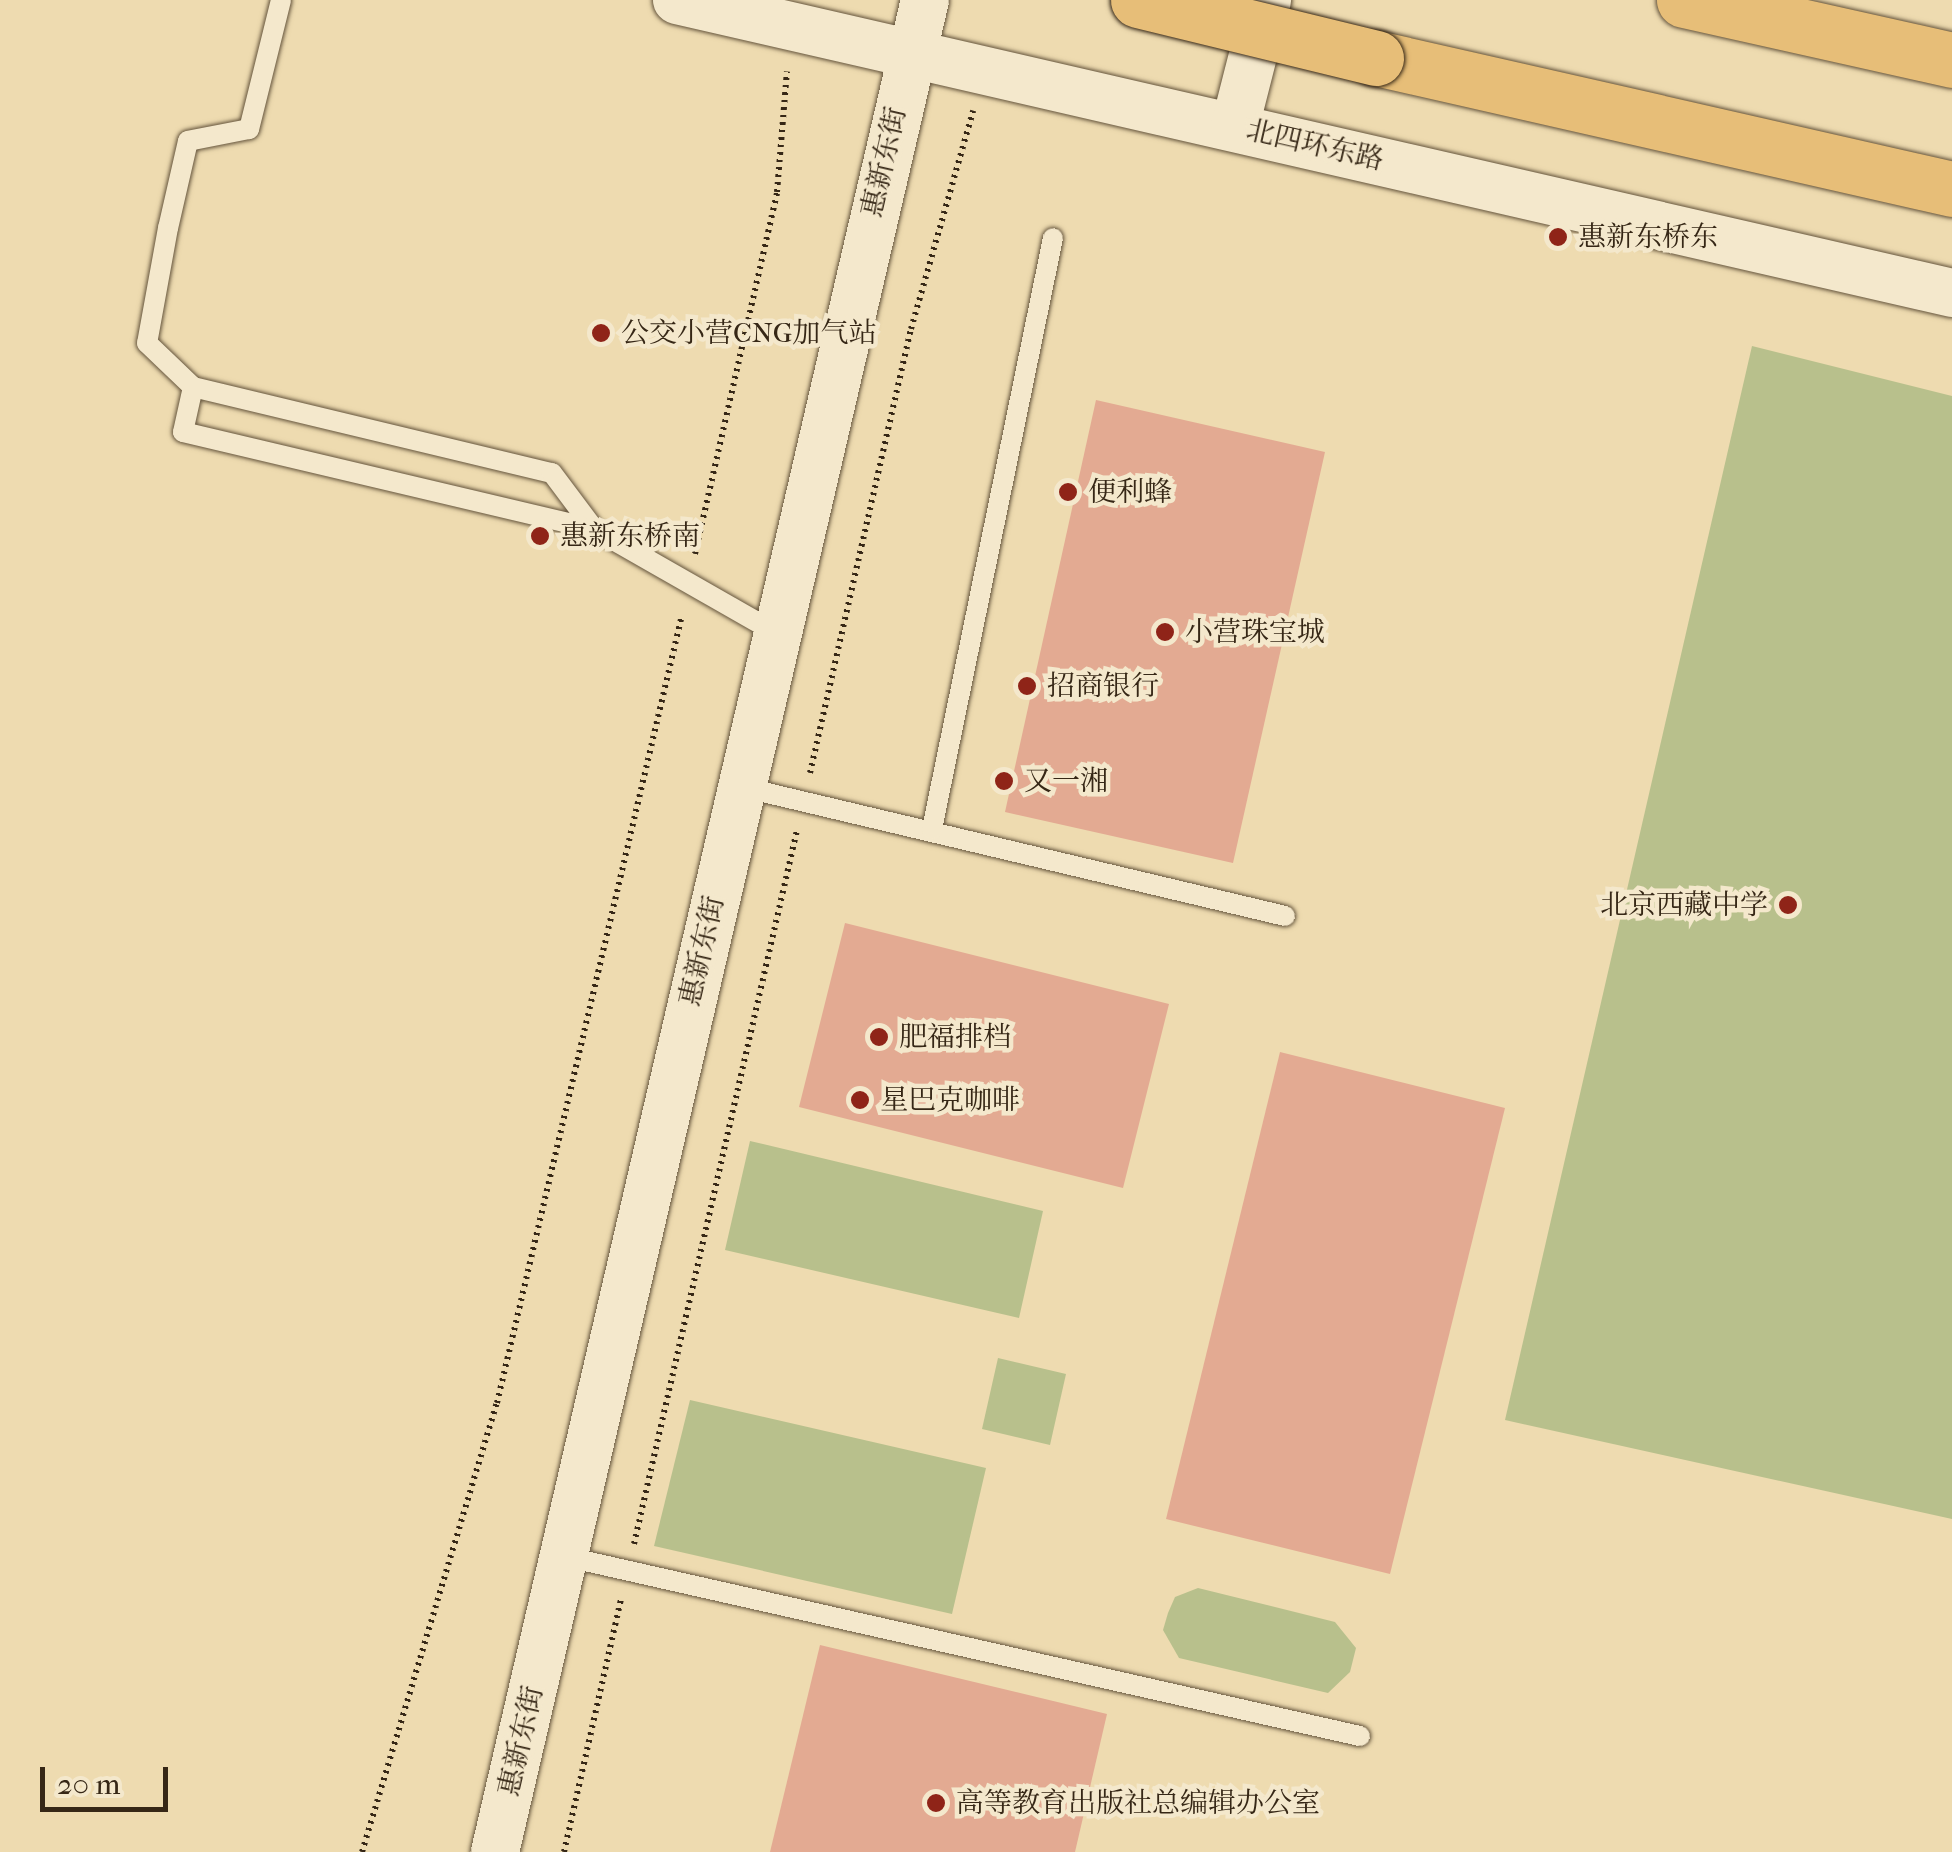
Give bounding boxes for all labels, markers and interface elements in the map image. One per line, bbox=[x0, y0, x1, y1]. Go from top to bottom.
street label: 惠新东街 bbox=[855, 104, 913, 220]
street label: 北四环东路 bbox=[1243, 113, 1387, 177]
place label: 惠新东桥东 bbox=[1578, 220, 1718, 254]
marker: 惠新东桥东 bbox=[1547, 226, 1569, 248]
place label: 公交小营CNG加气站 bbox=[621, 316, 877, 350]
marker: 公交小营CNG加气站 bbox=[590, 322, 612, 344]
place label: 便利蜂 bbox=[1088, 475, 1172, 509]
marker: 便利蜂 bbox=[1057, 481, 1079, 503]
place label: 惠新东桥南 bbox=[560, 519, 700, 553]
marker: 惠新东桥南 bbox=[529, 525, 551, 547]
place label: 小营珠宝城 bbox=[1185, 615, 1325, 649]
marker: 小营珠宝城 bbox=[1154, 621, 1176, 643]
place label: 招商银行 bbox=[1047, 669, 1159, 703]
marker: 招商银行 bbox=[1016, 675, 1038, 697]
place label: 又一湘 bbox=[1024, 764, 1108, 798]
marker: 又一湘 bbox=[993, 770, 1015, 792]
place label: 北京西藏中学 bbox=[1600, 888, 1768, 922]
street label: 惠新东街 bbox=[673, 893, 731, 1009]
marker: 北京西藏中学 bbox=[1777, 894, 1799, 916]
place label: 肥福排档 bbox=[899, 1020, 1011, 1054]
marker: 肥福排档 bbox=[868, 1026, 890, 1048]
place label: 星巴克咖啡 bbox=[880, 1083, 1020, 1117]
marker: 星巴克咖啡 bbox=[849, 1089, 871, 1111]
street label: 惠新东街 bbox=[492, 1683, 550, 1799]
scale bar bbox=[45, 1747, 172, 1809]
text: 20 m bbox=[57, 1767, 120, 1802]
place label: 高等教育出版社总编辑办公室 bbox=[956, 1786, 1320, 1820]
marker: 高等教育出版社总编辑办公室 bbox=[925, 1792, 947, 1814]

